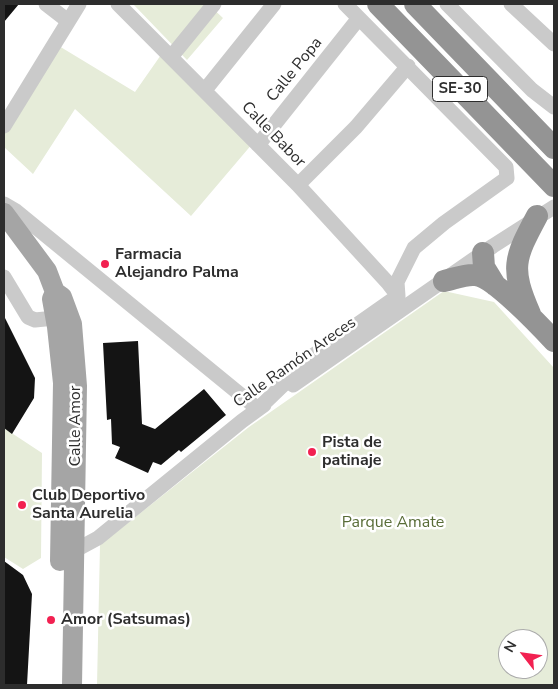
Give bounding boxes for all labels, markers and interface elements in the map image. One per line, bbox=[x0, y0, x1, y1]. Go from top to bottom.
street label: Calle Popa bbox=[263, 34, 327, 106]
road number: SE-30 bbox=[432, 76, 488, 102]
street label: Calle Babor bbox=[237, 98, 309, 172]
place label: Farmacia Alejandro Palma bbox=[115, 245, 239, 283]
marker: Farmacia Alejandro Palma bbox=[99, 258, 111, 270]
street label: Calle Ramón Areces bbox=[230, 313, 360, 413]
street label: Calle Amor bbox=[66, 386, 86, 466]
place label: Pista de patinaje bbox=[322, 433, 382, 471]
marker: Pista de patinaje bbox=[306, 446, 318, 458]
place label: Club Deportivo Santa Aurelia bbox=[32, 486, 145, 524]
marker: Club Deportivo Santa Aurelia bbox=[16, 499, 28, 511]
park label: Parque Amate bbox=[342, 513, 444, 533]
place label: Amor (Satsumas) bbox=[61, 610, 191, 630]
marker: Amor (Satsumas) bbox=[45, 614, 57, 626]
north arrow bbox=[498, 629, 548, 679]
text: N bbox=[500, 637, 521, 656]

